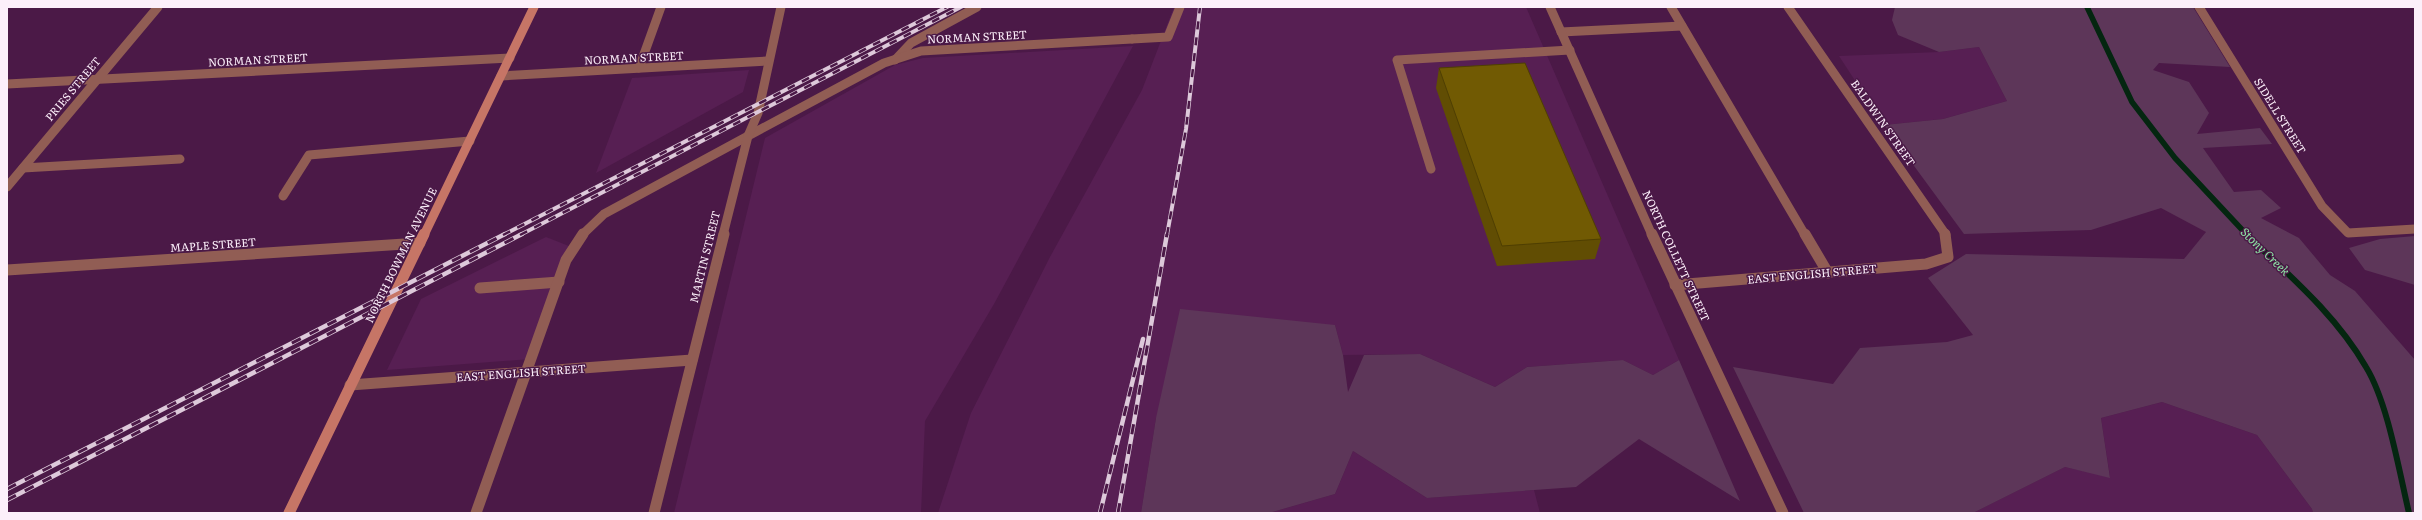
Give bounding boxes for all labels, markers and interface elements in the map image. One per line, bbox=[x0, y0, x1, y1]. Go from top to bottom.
street label: NORMAN STREET bbox=[927, 25, 1027, 47]
street label: NORMAN STREET bbox=[584, 46, 684, 68]
street label: NORMAN STREET bbox=[208, 48, 308, 70]
street label: PRIES STREET bbox=[41, 53, 104, 124]
street label: SIDELL STREET bbox=[2251, 74, 2311, 157]
street label: BALDWIN STREET bbox=[1848, 76, 1920, 169]
street label: NORTH BOWMAN AVENUE bbox=[360, 184, 440, 325]
street label: NORTH COLLETT STREET bbox=[1639, 187, 1714, 324]
street label: MARTIN STREET bbox=[685, 209, 723, 305]
water label: Stony Creek bbox=[2237, 223, 2295, 280]
street label: MAPLE STREET bbox=[169, 233, 256, 255]
street label: EAST ENGLISH STREET bbox=[1747, 259, 1877, 287]
street label: EAST ENGLISH STREET bbox=[456, 359, 586, 385]

